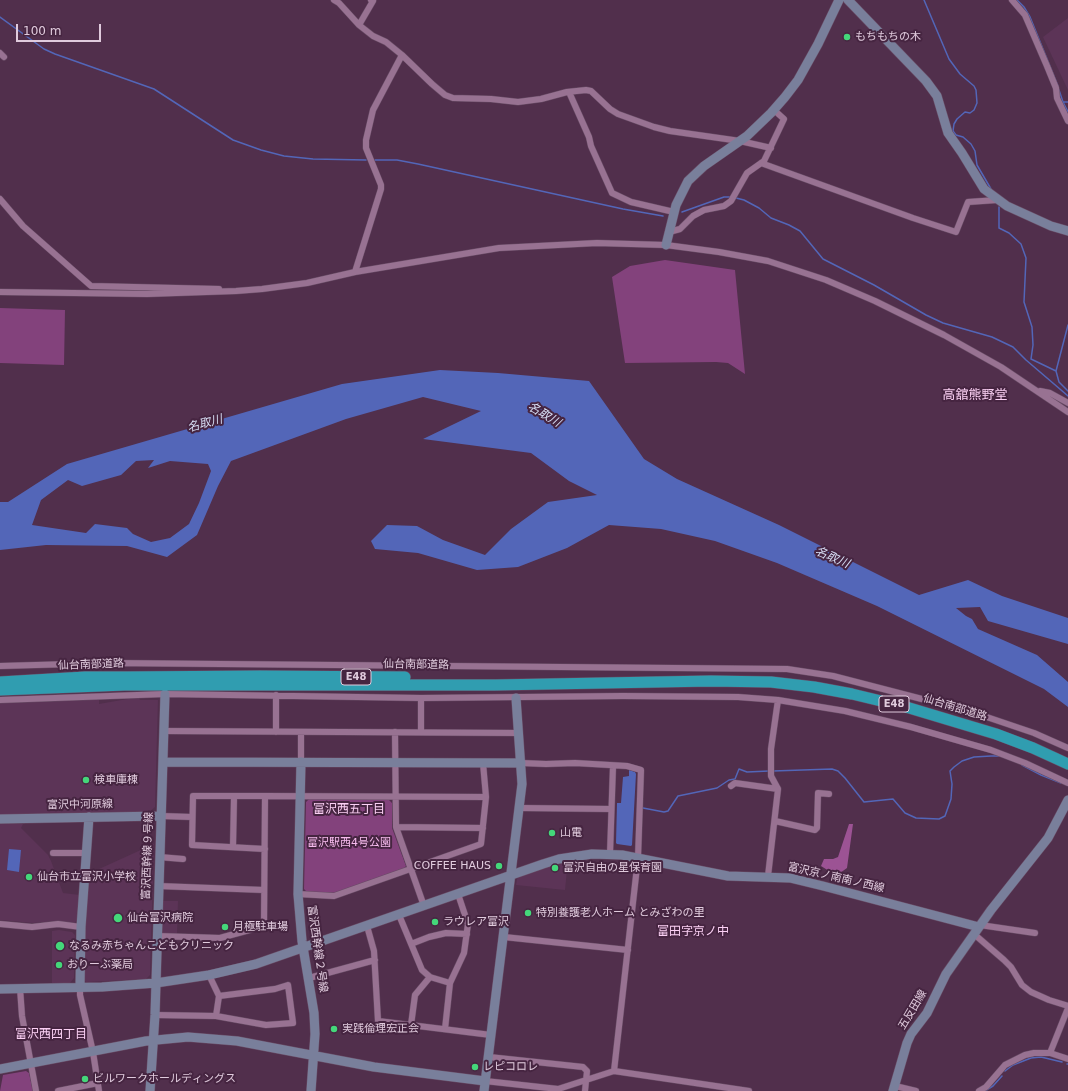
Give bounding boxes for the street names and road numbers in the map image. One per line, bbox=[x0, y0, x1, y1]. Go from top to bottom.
street label: 仙台南部道路 bbox=[58, 657, 124, 673]
street label: 仙台南部道路 bbox=[383, 658, 449, 672]
road number: E48 bbox=[341, 669, 371, 685]
street label: 仙台南部道路 bbox=[922, 692, 988, 724]
road number: E48 bbox=[879, 696, 909, 712]
street label: 富沢中河原線 bbox=[47, 798, 113, 812]
street label: 富沢西幹線９号線 bbox=[140, 812, 156, 900]
street label: 富沢京ノ南南ノ西線 bbox=[786, 860, 886, 896]
street label: 富沢西幹線２号線 bbox=[304, 905, 330, 993]
street label: 五反田線 bbox=[896, 988, 930, 1032]

